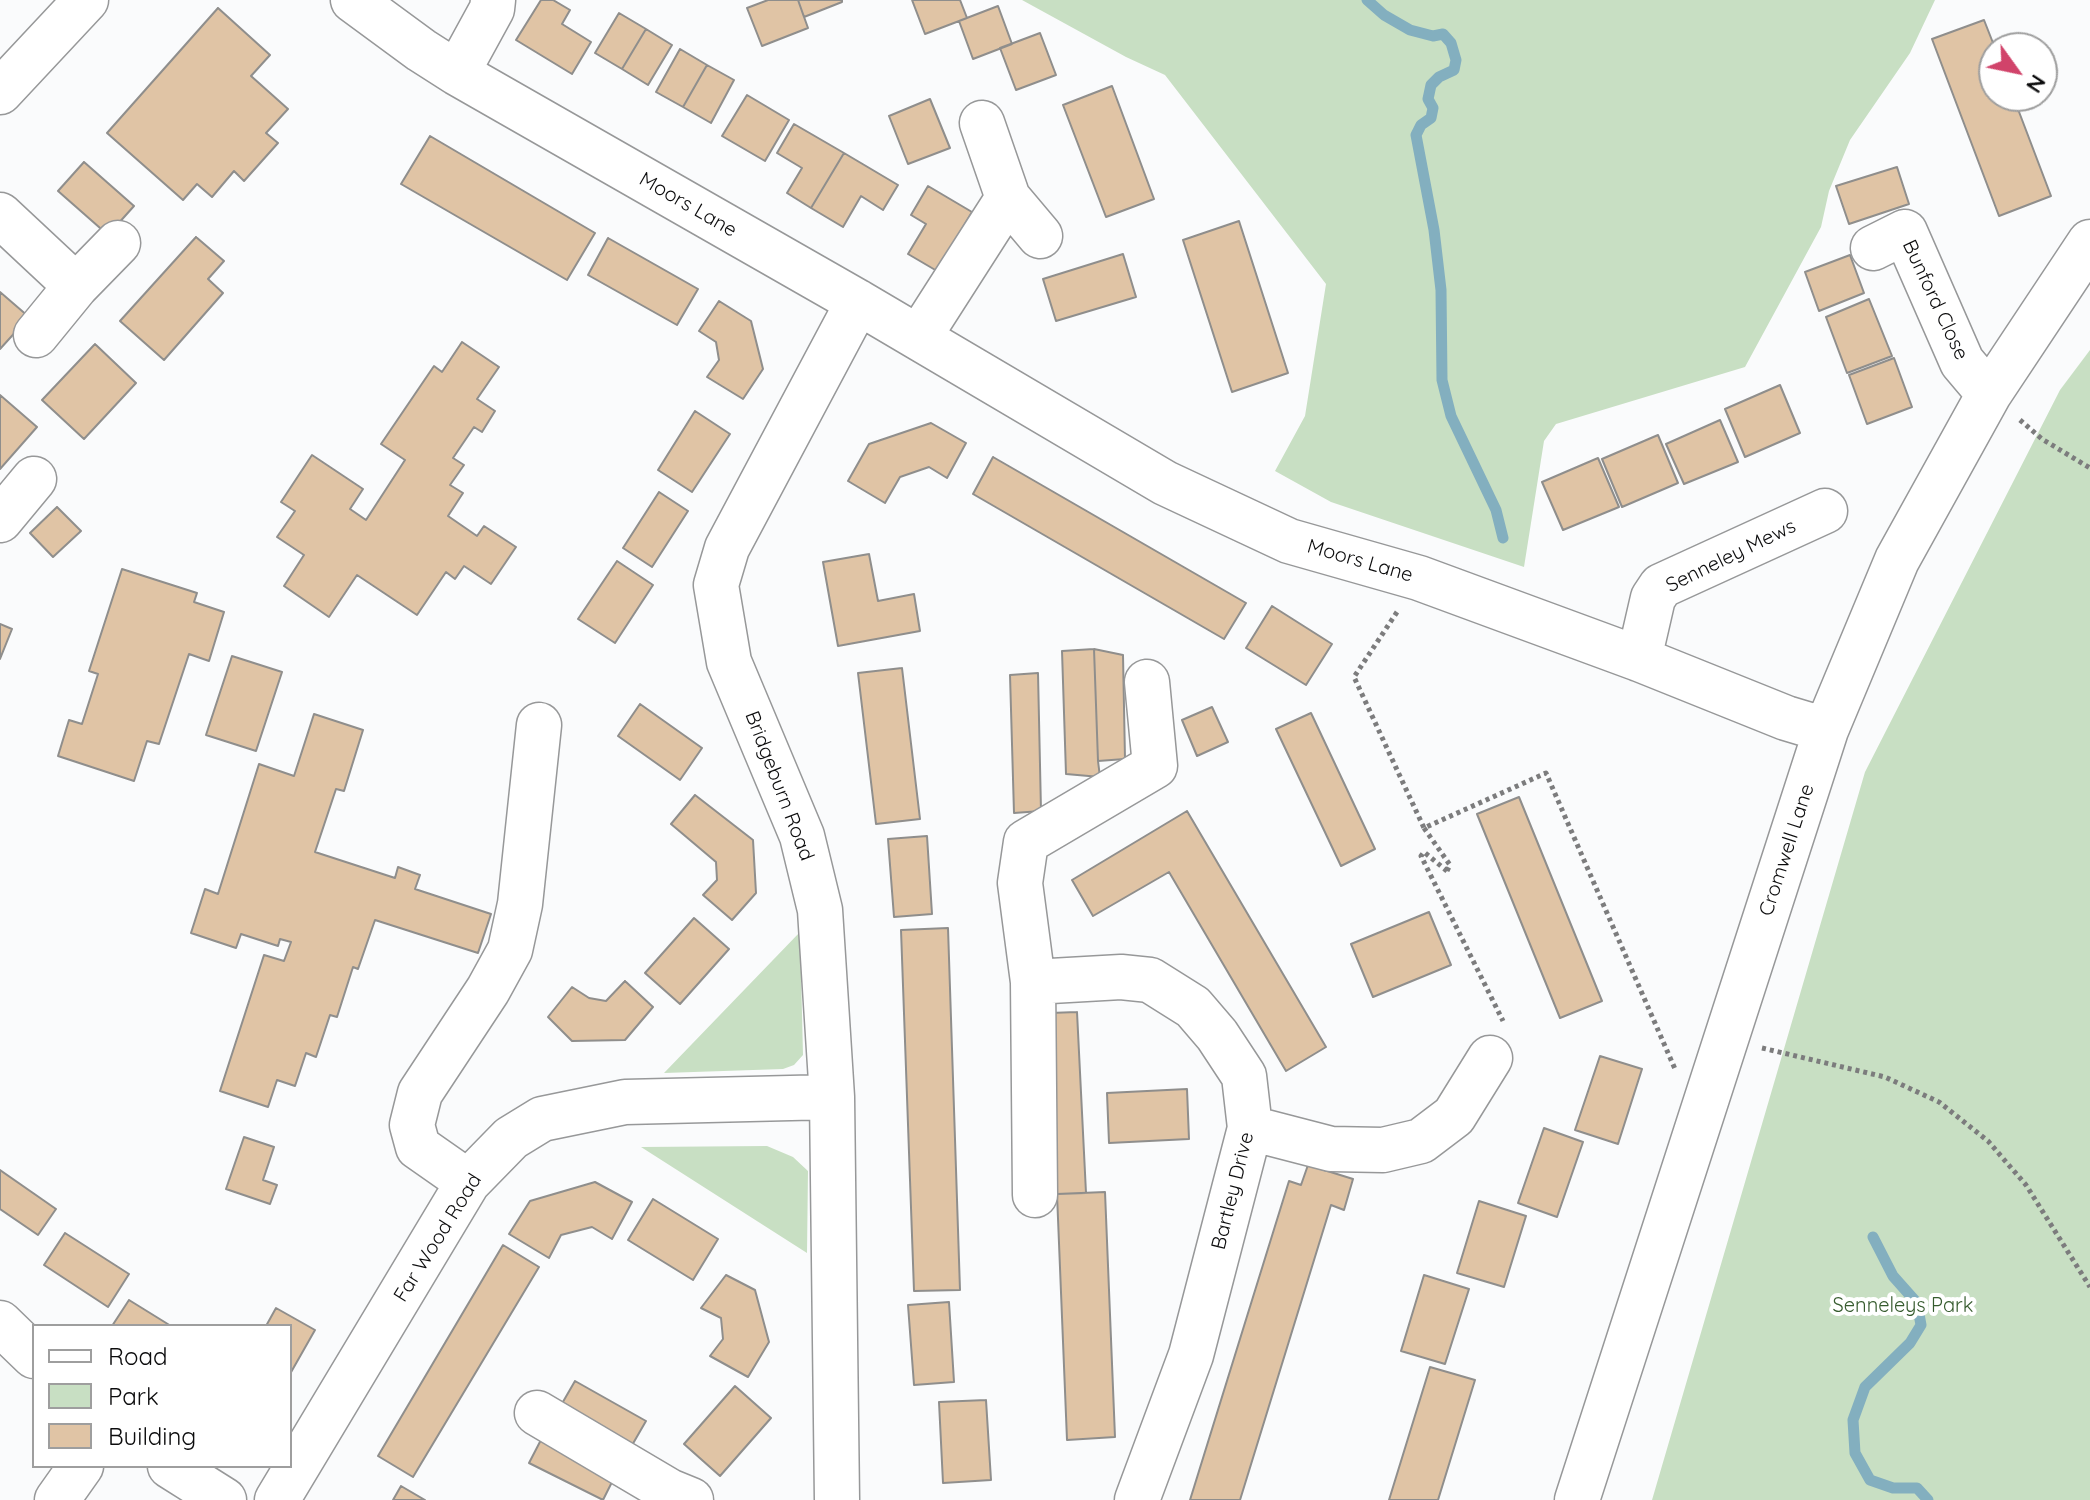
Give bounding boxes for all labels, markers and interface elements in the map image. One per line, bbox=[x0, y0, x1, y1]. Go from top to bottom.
north arrow bbox=[1978, 32, 2058, 112]
text: N bbox=[2020, 70, 2053, 98]
street label: Moors Lane bbox=[635, 167, 741, 243]
street label: Bunford Close bbox=[1897, 236, 1973, 364]
street label: Senneley Mews bbox=[1662, 514, 1800, 598]
street label: Moors Lane bbox=[1304, 534, 1416, 588]
street label: Bridgeburn Road bbox=[739, 708, 819, 864]
street label: Cromwell Lane bbox=[1754, 781, 1820, 919]
street label: Bartley Drive bbox=[1207, 1130, 1259, 1252]
street label: Far Wood Road bbox=[389, 1169, 487, 1307]
park label: Senneleys Park bbox=[1833, 1294, 1973, 1318]
legend bbox=[32, 1324, 292, 1468]
text: Road bbox=[108, 1341, 168, 1371]
text: Park bbox=[108, 1381, 159, 1411]
text: Building bbox=[108, 1421, 196, 1451]

